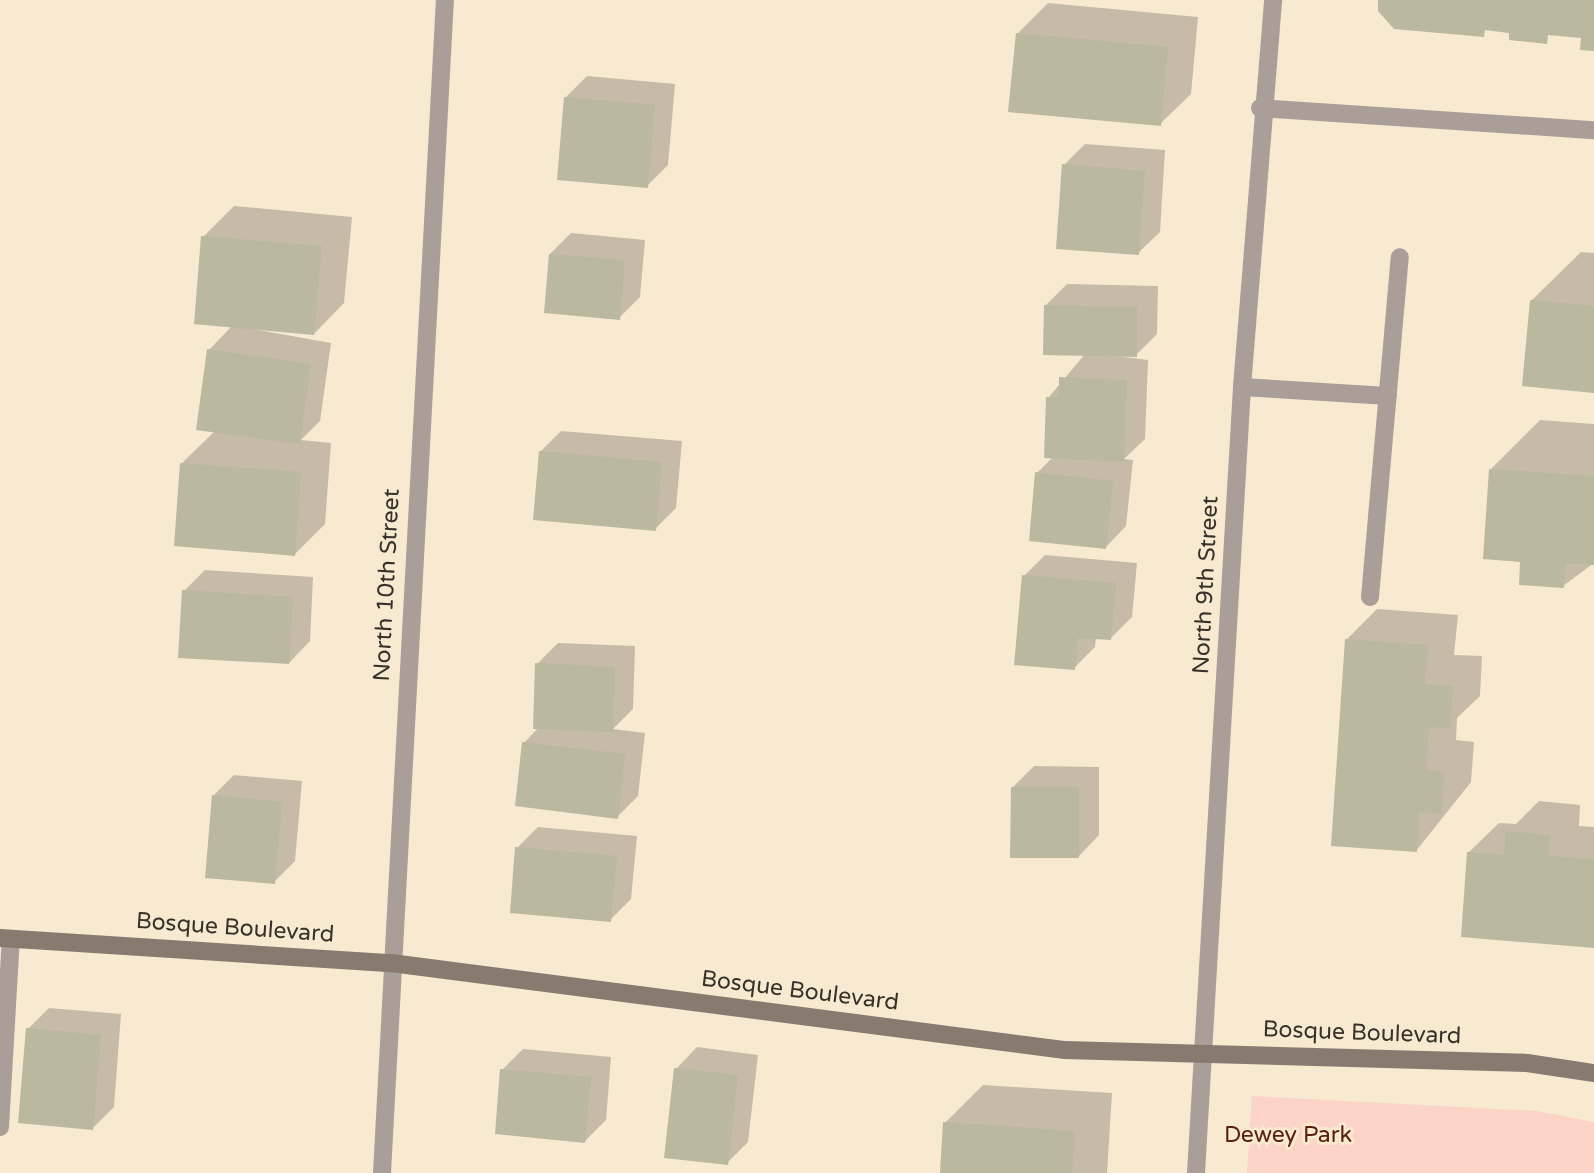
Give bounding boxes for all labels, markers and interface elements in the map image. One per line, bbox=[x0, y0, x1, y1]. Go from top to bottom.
street label: North 10th Street bbox=[368, 488, 406, 682]
street label: North 9th Street bbox=[1188, 495, 1224, 675]
street label: Bosque Boulevard bbox=[135, 907, 335, 949]
street label: Bosque Boulevard bbox=[700, 965, 900, 1017]
street label: Bosque Boulevard bbox=[1262, 1016, 1462, 1050]
park label: Dewey Park bbox=[1224, 1121, 1352, 1149]

